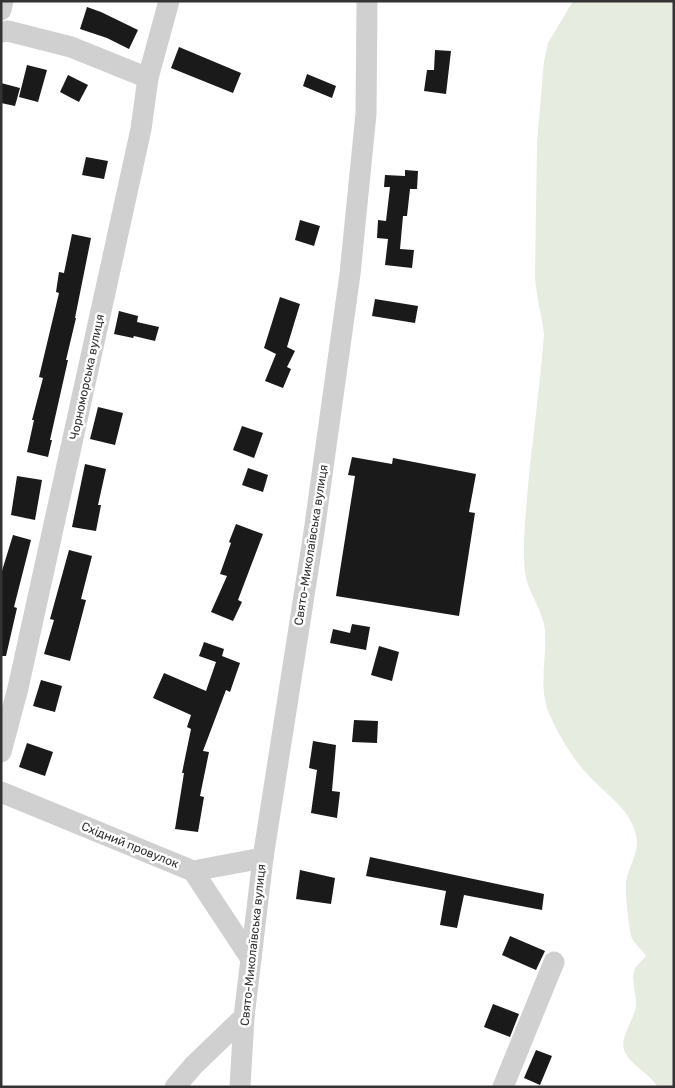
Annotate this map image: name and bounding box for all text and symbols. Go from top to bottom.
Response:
street label: Чорноморська вулиця [67,313,107,441]
street label: Свято-Миколаївська вулиця [291,464,331,626]
street label: Східний провулок [79,819,181,871]
street label: Свято-Миколаївська вулиця [238,863,268,1027]

